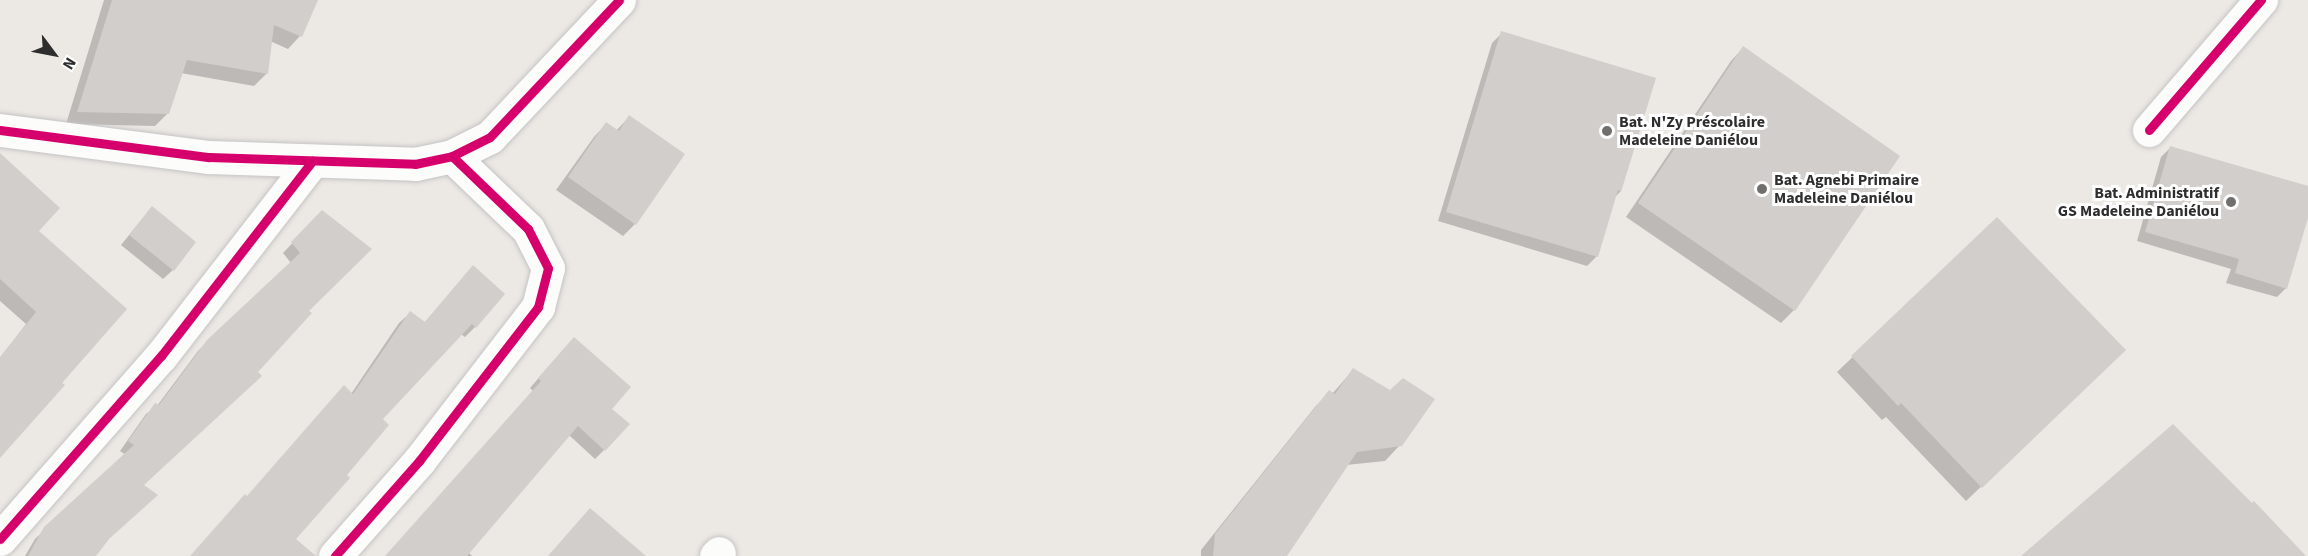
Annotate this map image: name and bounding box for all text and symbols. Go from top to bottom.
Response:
north arrow [24,24,84,84]
text: N [57,53,81,74]
place label: Bat. N'Zy Préscolaire Madeleine Daniélou [1619,112,1765,150]
marker: Bat. N'Zy Préscolaire Madeleine Daniélou [1600,124,1614,138]
place label: Bat. Agnebi Primaire Madeleine Daniélou [1774,170,1919,208]
marker: Bat. Agnebi Primaire Madeleine Daniélou [1755,182,1769,196]
place label: Bat. Administratif GS Madeleine Daniélou [2058,183,2219,221]
marker: Bat. Administratif GS Madeleine Daniélou [2224,195,2238,209]

